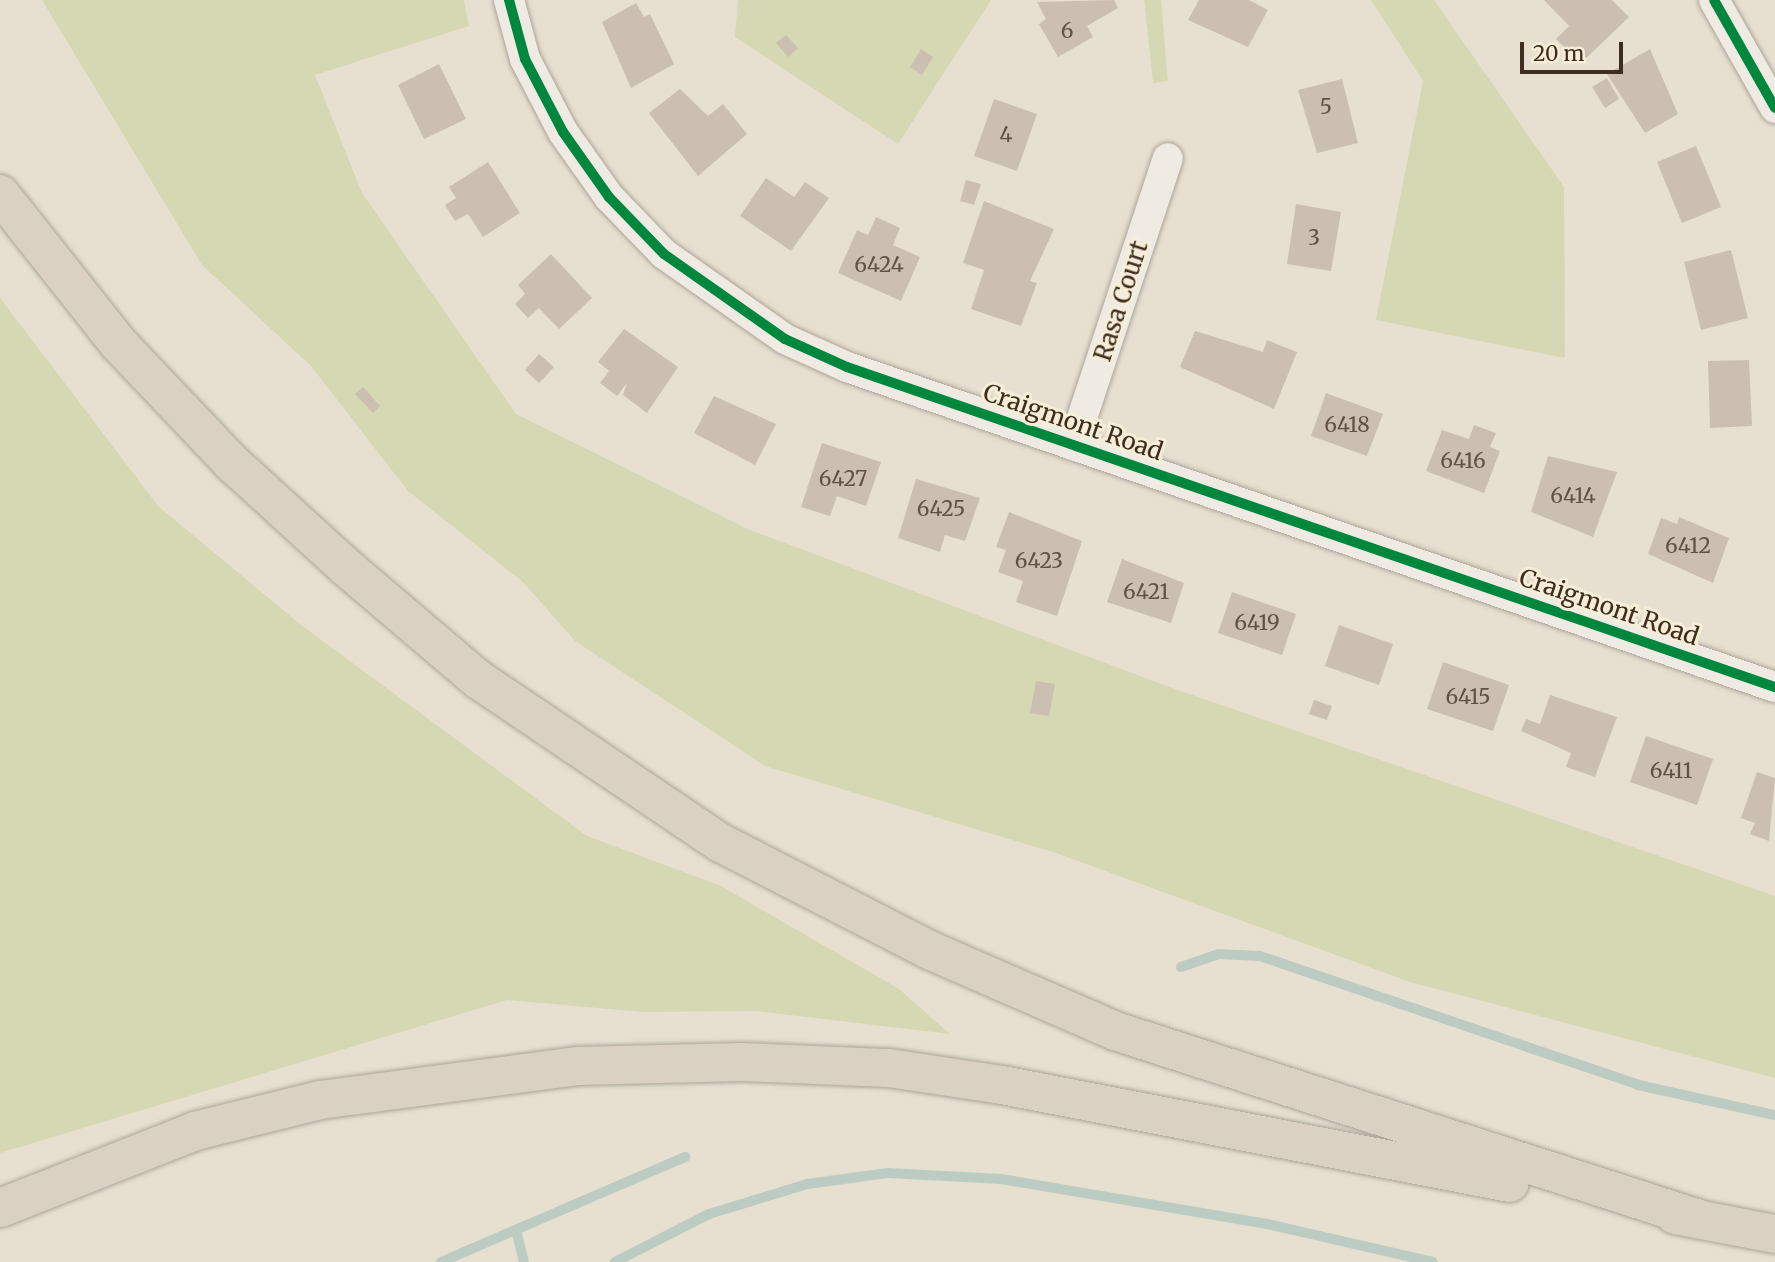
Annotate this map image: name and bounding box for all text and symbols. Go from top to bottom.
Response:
house number: 6 [1061,18,1073,44]
scale bar [1523,28,1626,72]
text: 20 m [1533,40,1584,67]
house number: 5 [1320,94,1332,120]
house number: 4 [1000,122,1012,148]
house number: 3 [1308,225,1320,251]
street label: Rasa Court [1088,237,1154,365]
house number: 6424 [854,252,904,278]
street label: Craigmont Road [979,378,1167,466]
house number: 6418 [1324,412,1370,438]
house number: 6416 [1440,448,1486,474]
house number: 6427 [819,466,867,492]
house number: 6414 [1550,483,1596,509]
house number: 6425 [917,496,965,522]
house number: 6412 [1665,533,1711,559]
house number: 6423 [1015,548,1063,574]
street label: Craigmont Road [1515,563,1703,651]
house number: 6421 [1123,579,1169,605]
house number: 6419 [1234,610,1280,636]
house number: 6415 [1445,684,1491,710]
house number: 6411 [1650,758,1692,784]

